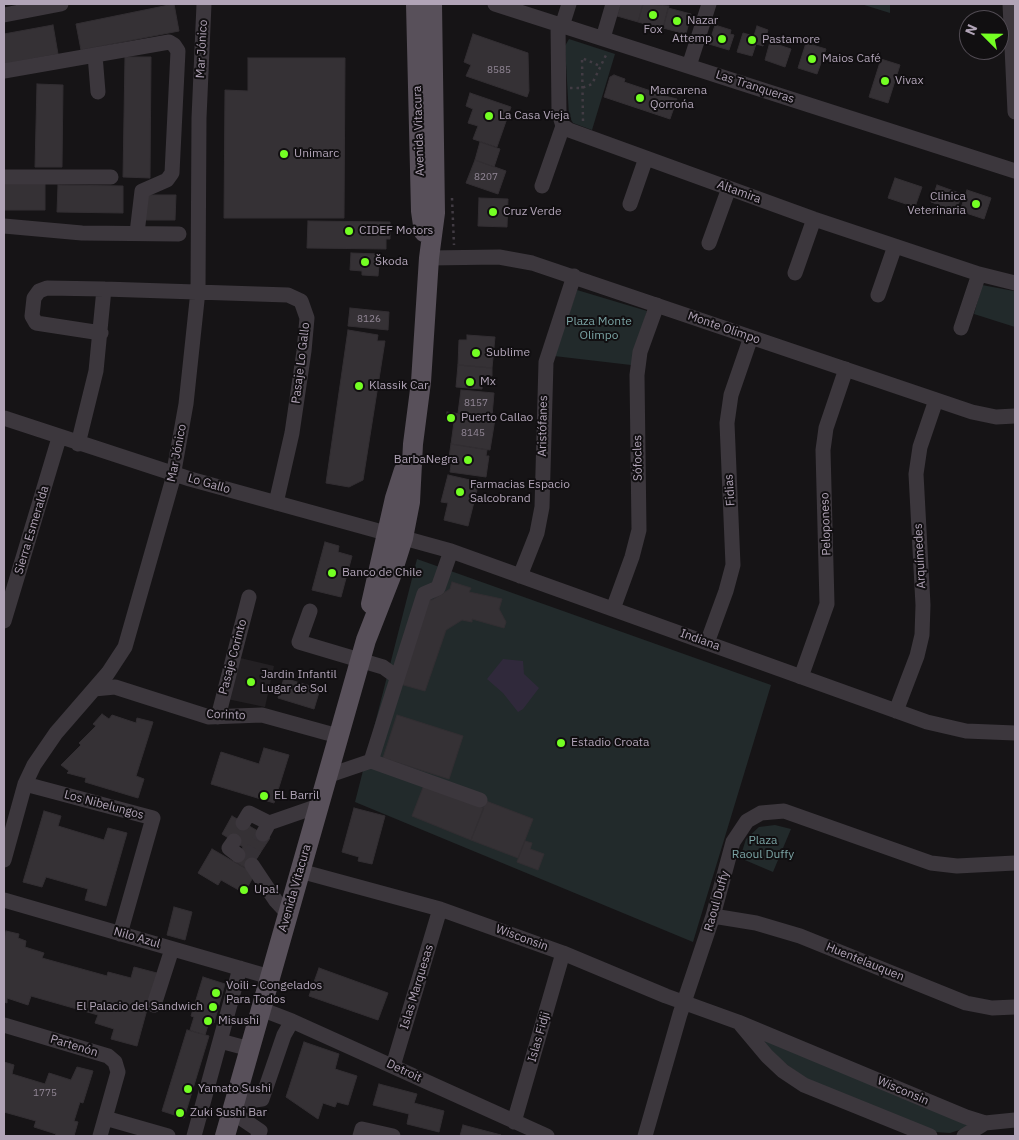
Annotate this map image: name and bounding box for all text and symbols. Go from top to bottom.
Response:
marker: Fox [647,9,659,21]
north arrow [959,10,1009,60]
place label: Nazar [687,14,718,28]
marker: Nazar [671,15,683,27]
street label: Mar Jónico [193,19,211,79]
text: N [961,21,981,38]
place label: Fox [643,23,663,37]
place label: Attemp [672,32,712,46]
marker: Attemp [716,33,728,45]
place label: Pastamore [762,33,820,47]
marker: Pastamore [746,34,758,46]
place label: Maios Café [822,52,881,66]
marker: Maios Café [806,53,818,65]
house number: 8585 [487,64,511,76]
street label: Las Tranqueras [714,67,796,107]
place label: Vivax [895,74,924,88]
marker: Vivax [879,75,891,87]
place label: Marcarena Qorrońa [650,84,707,112]
street label: Avenida Vitacura [410,86,428,176]
marker: Marcarena Qorrońa [634,92,646,104]
place label: La Casa Vieja [499,109,569,123]
marker: La Casa Vieja [483,110,495,122]
place label: Unimarc [294,147,339,161]
marker: Unimarc [278,148,290,160]
house number: 8207 [474,171,498,183]
street label: Altamira [715,177,763,207]
place label: Clinica Veterinaria [907,190,966,218]
marker: Clinica Veterinaria [970,198,982,210]
place label: Cruz Verde [503,205,561,219]
marker: Cruz Verde [487,206,499,218]
place label: CIDEF Motors [359,224,433,238]
marker: CIDEF Motors [343,225,355,237]
place label: Škoda [375,255,408,269]
marker: Škoda [359,256,371,268]
street label: Monte Olimpo [686,309,762,347]
house number: 8126 [357,313,381,325]
park label: Plaza Monte Olimpo [566,315,632,343]
street label: Pasaje Lo Gallo [289,322,313,404]
place label: Sublime [486,346,530,360]
marker: Sublime [470,347,482,359]
place label: Mx [480,375,496,389]
marker: Mx [464,376,476,388]
place label: Klassik Car [369,379,428,393]
marker: Klassik Car [353,380,365,392]
street label: Aristófanes [535,395,551,457]
house number: 8157 [464,397,488,409]
place label: Puerto Callao [461,411,533,425]
marker: Puerto Callao [445,412,457,424]
street label: Mar Jónico [164,423,190,483]
house number: 8145 [461,427,485,439]
street label: Sófocles [630,435,646,481]
place label: BarbaNegra [394,453,458,467]
marker: BarbaNegra [462,454,474,466]
street label: Lo Gallo [186,471,232,497]
street label: Fidias [722,474,738,506]
place label: Farmacias Espacio Salcobrand [470,478,570,506]
street label: Sierra Esmeralda [12,484,52,576]
marker: Farmacias Espacio Salcobrand [454,486,466,498]
street label: Peloponeso [818,492,834,556]
street label: Arquímedes [911,523,929,589]
place label: Banco de Chile [342,566,422,580]
marker: Banco de Chile [326,567,338,579]
street label: Pasaje Corinto [216,618,250,696]
street label: Indiana [678,626,722,654]
place label: Jardin Infantil Lugar de Sol [261,668,337,696]
marker: Jardin Infantil Lugar de Sol [245,676,257,688]
street label: Corinto [206,707,246,723]
place label: Estadio Croata [571,736,649,750]
marker: Estadio Croata [555,737,567,749]
street label: Los Nibelungos [63,787,145,823]
place label: EL Barril [274,789,319,803]
marker: EL Barril [258,790,270,802]
park label: Plaza Raoul Duffy [732,834,794,862]
street label: Avenida Vitacura [276,843,314,933]
street label: Raoul Duffy [701,869,733,933]
place label: Upa! [254,883,279,897]
marker: Upa! [238,884,250,896]
street label: Wisconsin [494,922,550,954]
street label: Nilo Azul [112,924,162,952]
street label: Huentelauquen [824,940,906,984]
street label: Islas Marquesas [397,943,437,1031]
place label: Voili - Congelados Para Todos [226,979,322,1007]
marker: Voili - Congelados Para Todos [210,987,222,999]
place label: El Palacio del Sandwich [76,1000,203,1014]
marker: El Palacio del Sandwich [207,1001,219,1013]
street label: Islas Fidji [525,1010,553,1064]
place label: Misushi [218,1014,259,1028]
marker: Misushi [202,1015,214,1027]
street label: Partenón [48,1032,100,1060]
street label: Detroit [384,1057,424,1085]
street label: Wisconsin [875,1074,931,1108]
place label: Yamato Sushi [198,1082,271,1096]
marker: Yamato Sushi [182,1083,194,1095]
house number: 1775 [33,1087,57,1099]
place label: Zuki Sushi Bar [190,1106,267,1120]
marker: Zuki Sushi Bar [174,1107,186,1119]

